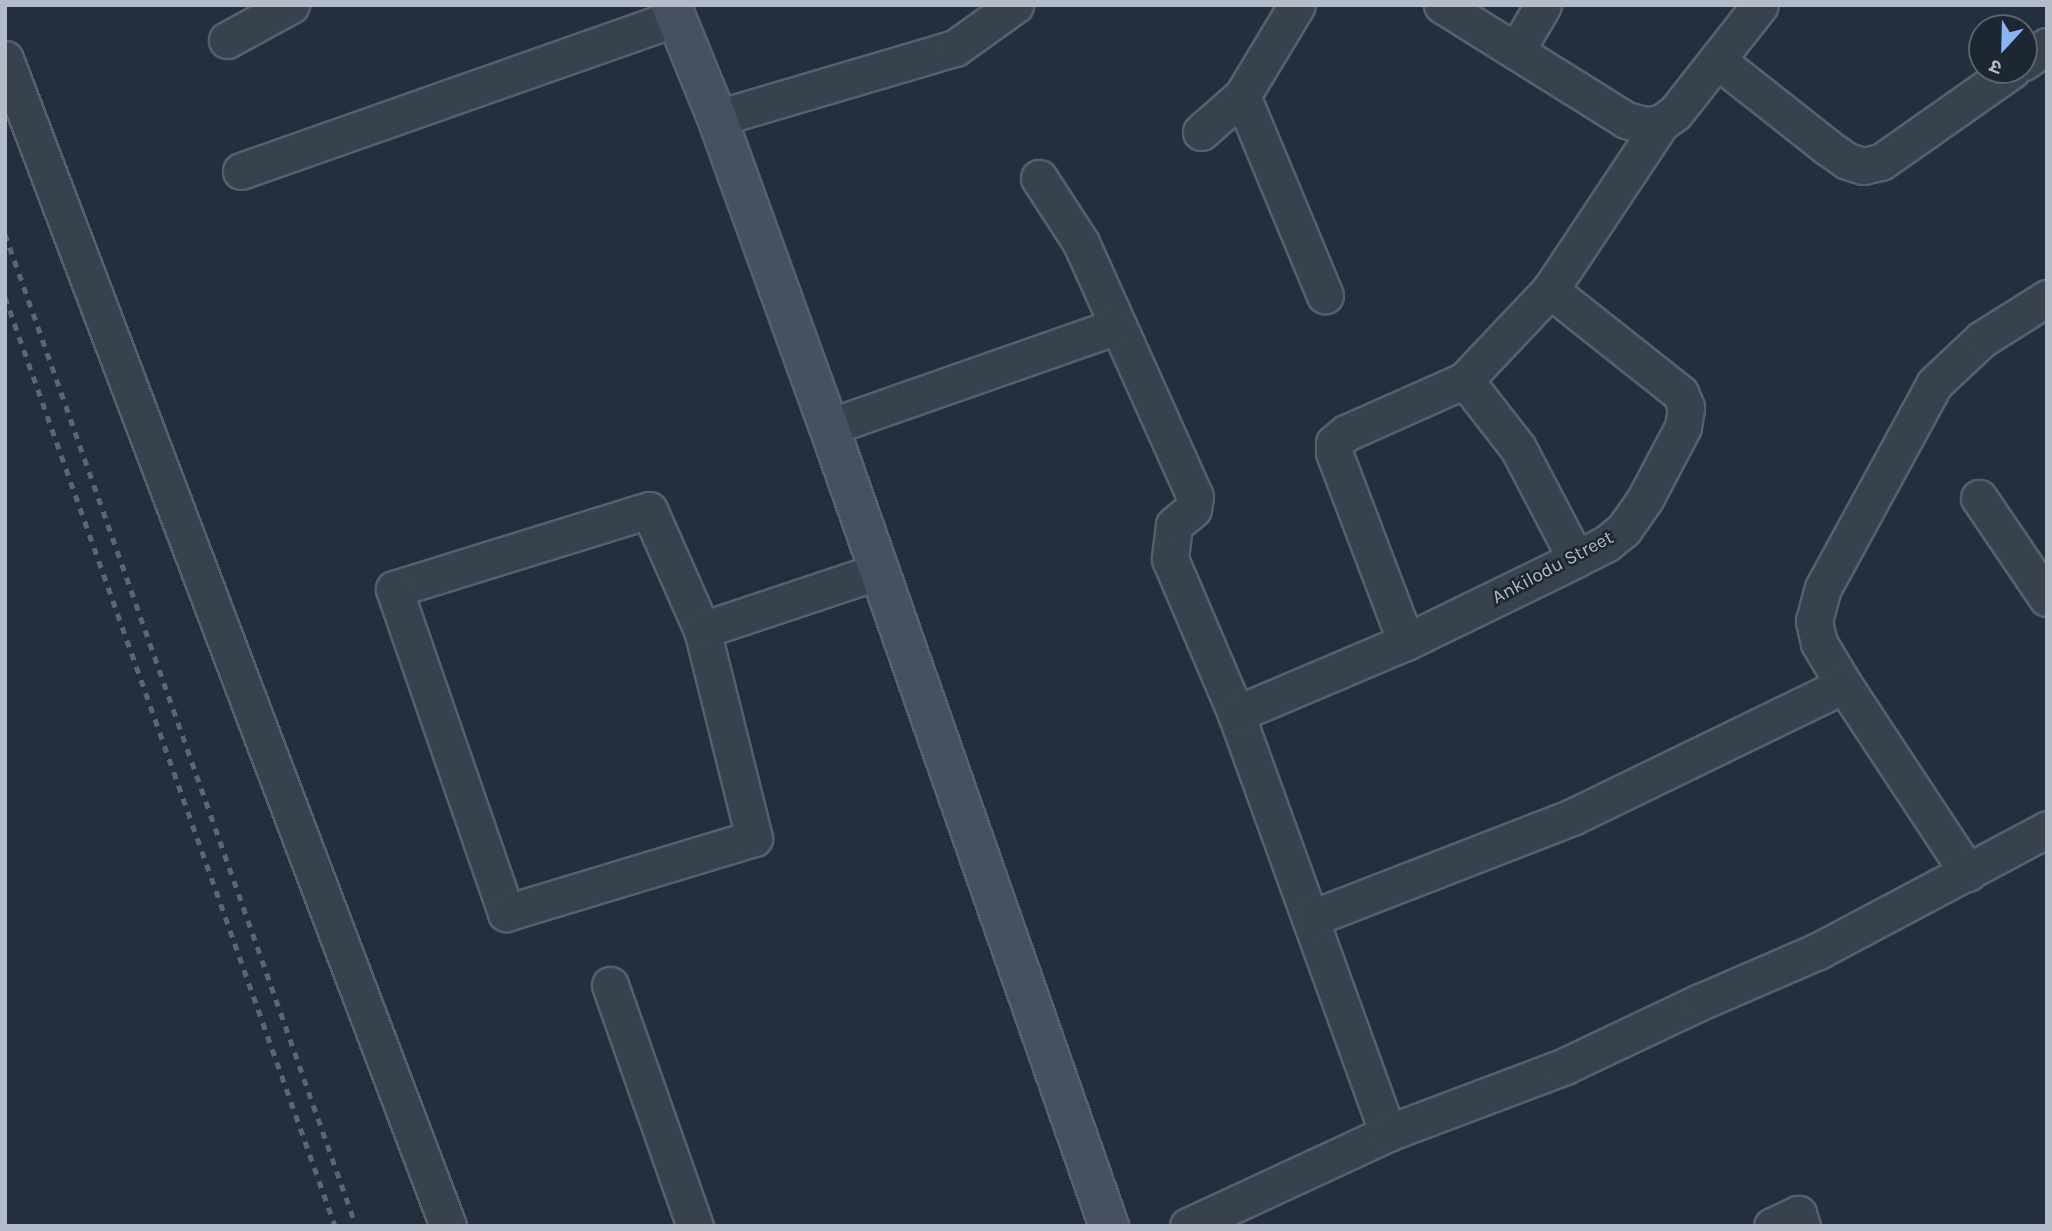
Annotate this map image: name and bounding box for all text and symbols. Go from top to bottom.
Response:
north arrow [1968,14,2038,84]
text: उ [1987,54,2005,79]
street label: Ankilodu Street [1489,527,1617,609]

